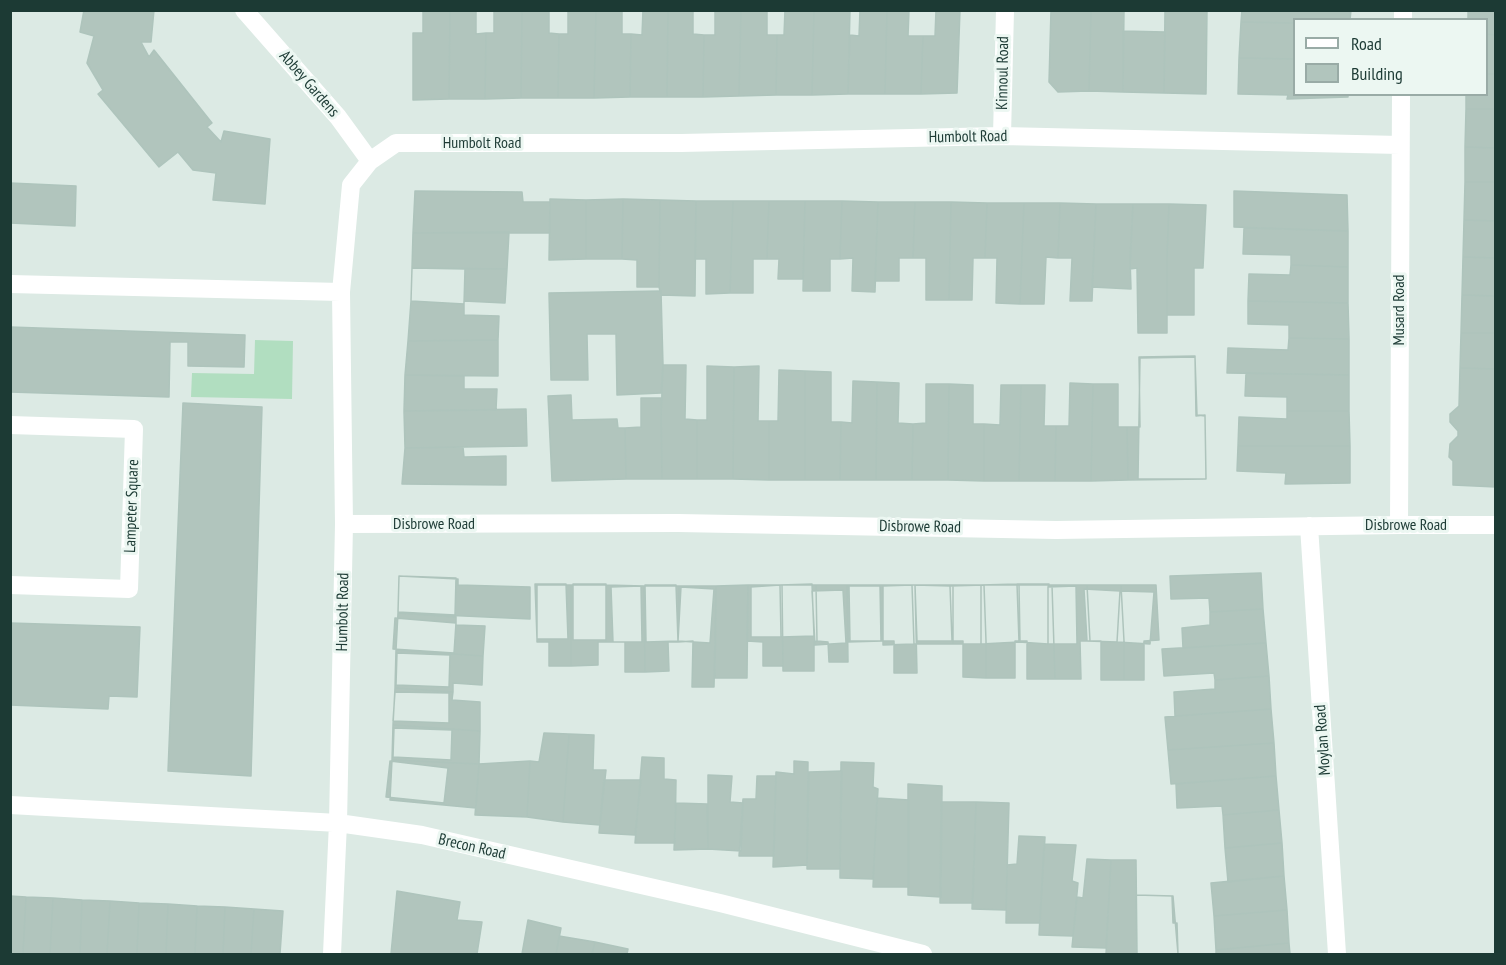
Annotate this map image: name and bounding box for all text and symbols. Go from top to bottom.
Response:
legend [1293,18,1488,96]
text: Road [1351,32,1382,55]
street label: Kinnoul Road [993,36,1013,110]
street label: Abbey Gardens [275,47,343,121]
text: Building [1351,62,1403,85]
street label: Humbolt Road [929,127,1007,147]
street label: Humbolt Road [443,133,521,153]
street label: Musard Road [1389,275,1409,345]
street label: Lampeter Square [121,459,143,553]
street label: Disbrowe Road [393,514,475,534]
street label: Disbrowe Road [1365,515,1447,535]
street label: Disbrowe Road [879,517,961,537]
street label: Humbolt Road [333,573,353,651]
street label: Moylan Road [1311,704,1335,776]
street label: Brecon Road [436,830,508,864]

